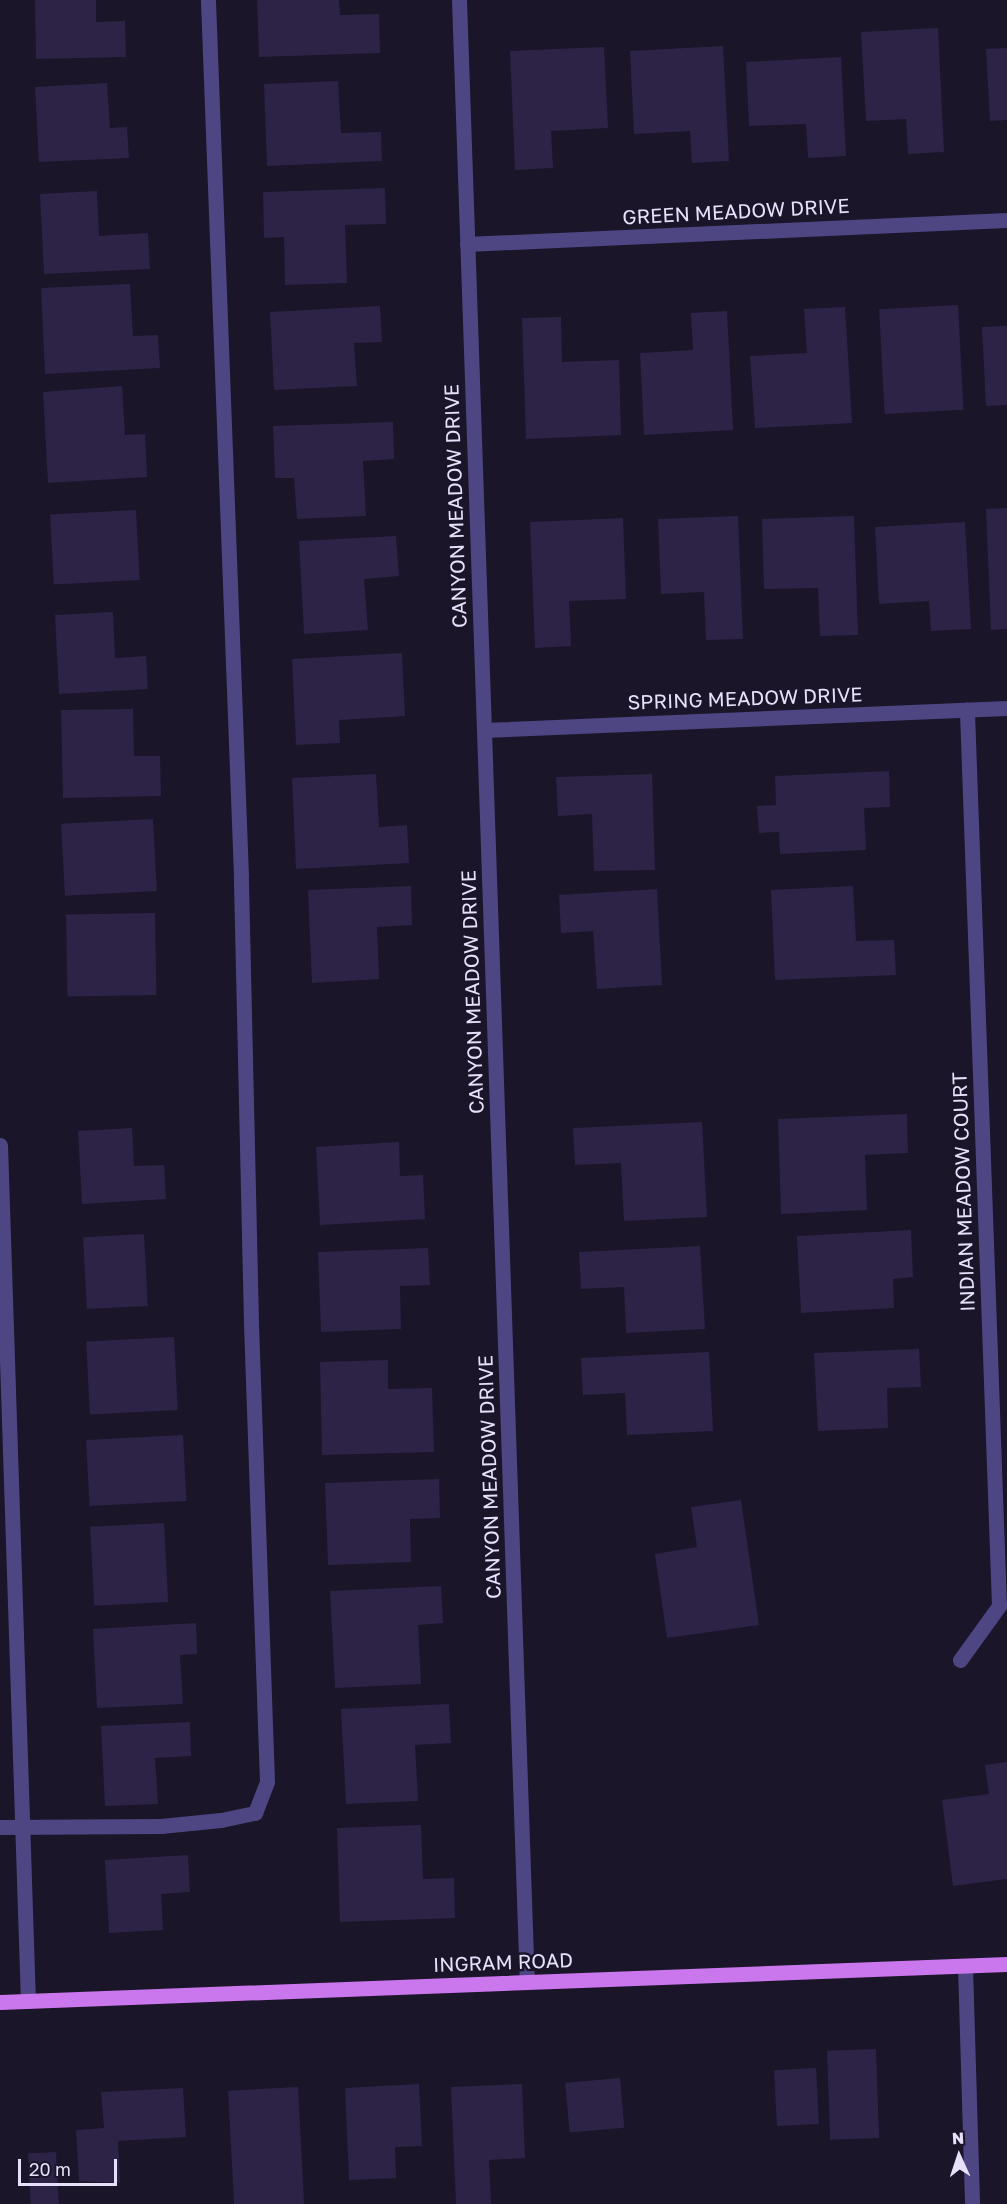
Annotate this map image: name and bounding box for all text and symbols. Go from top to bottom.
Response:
street label: GREEN MEADOW DRIVE [622,193,850,229]
street label: CANYON MEADOW DRIVE [439,384,471,628]
street label: SPRING MEADOW DRIVE [627,682,863,714]
street label: CANYON MEADOW DRIVE [456,870,488,1114]
street label: INDIAN MEADOW COURT [947,1072,979,1312]
street label: CANYON MEADOW DRIVE [473,1355,505,1599]
street label: INGRAM ROAD [433,1948,573,1976]
north arrow [929,2126,989,2186]
text: N [951,2128,965,2148]
scale bar [21,2147,120,2185]
text: 20 m [29,2158,71,2180]

